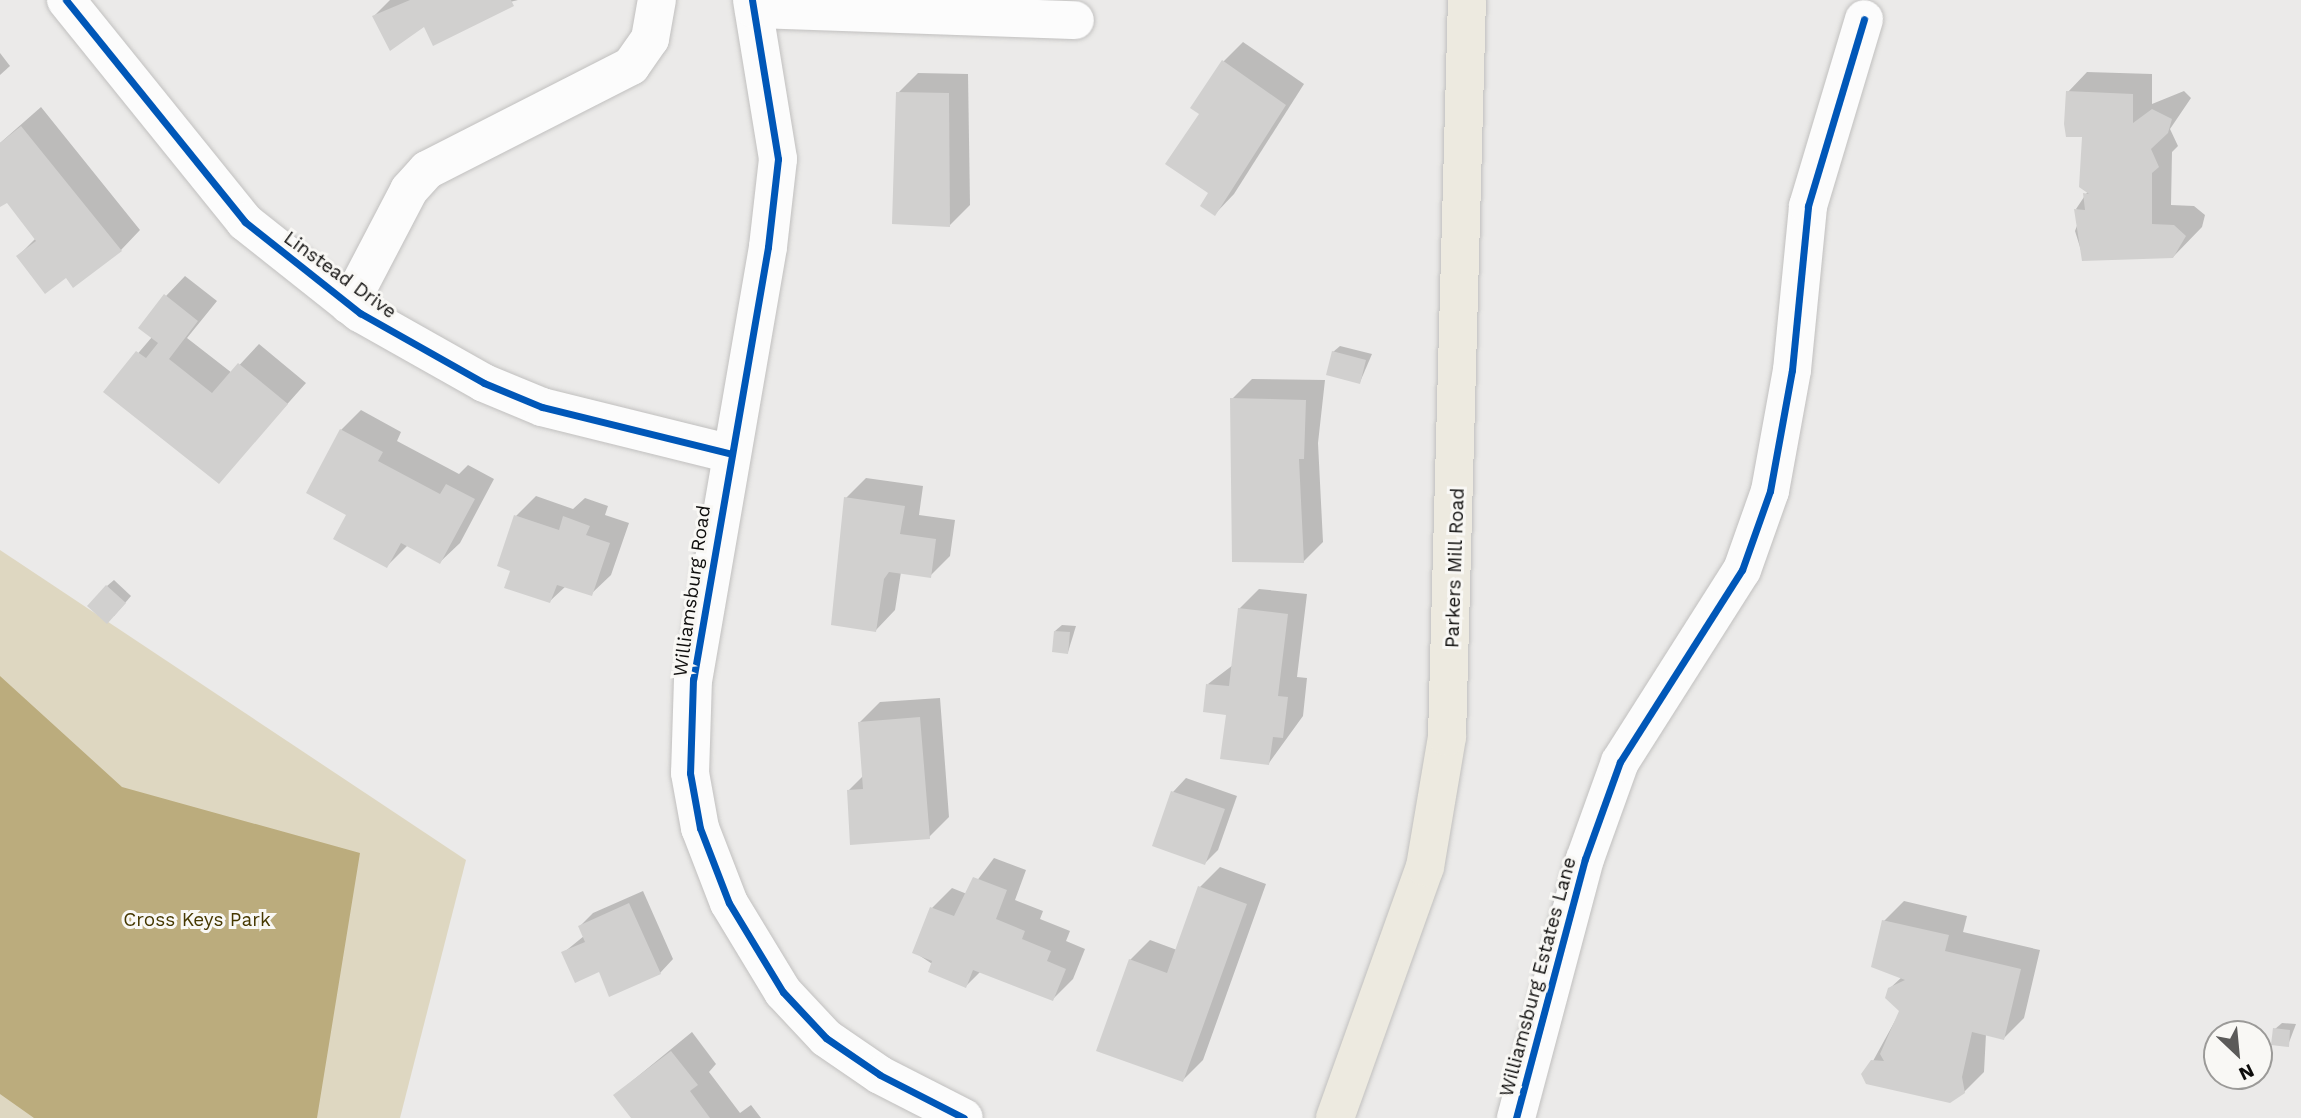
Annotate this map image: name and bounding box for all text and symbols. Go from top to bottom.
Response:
street label: Linstead Drive [279,227,401,323]
street label: Parkers Mill Road [1441,487,1469,649]
street label: Williamsburg Road [669,504,715,678]
street label: Williamsburg Estates Lane [1495,855,1581,1099]
park label: Cross Keys Park [123,909,271,931]
north arrow [2203,1020,2273,1090]
text: N [2235,1059,2258,1086]

